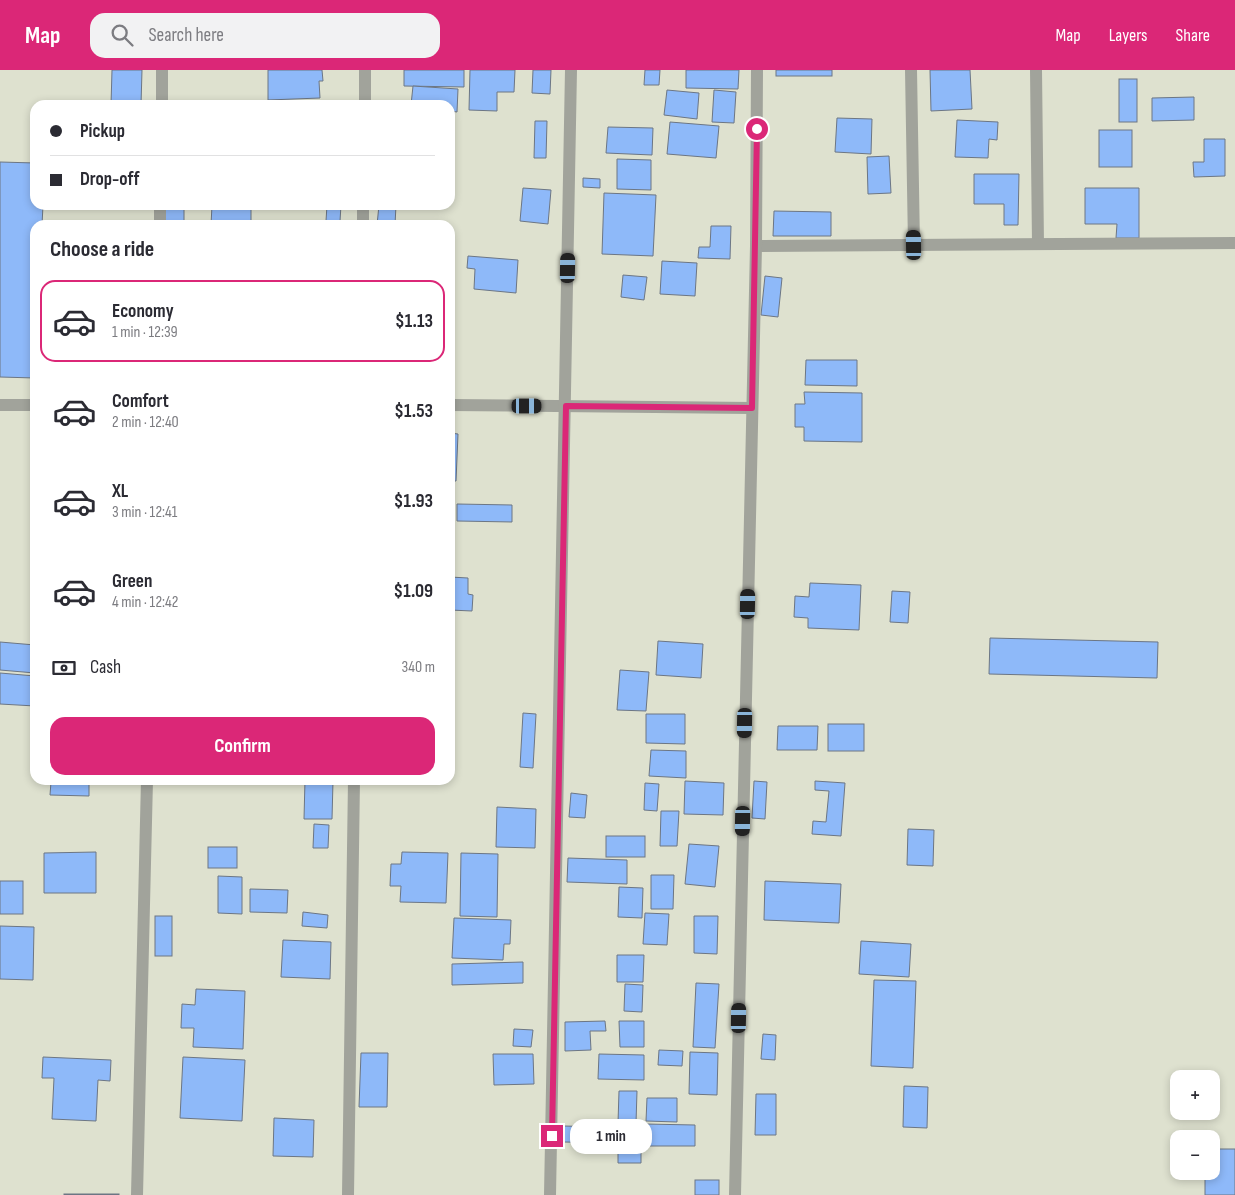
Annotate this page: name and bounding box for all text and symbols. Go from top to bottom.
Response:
search box [90,13,440,58]
text: Map [25,21,60,50]
icon: search [108,21,136,49]
text: Search here [148,24,224,47]
text: Map [1056,25,1081,46]
text: Layers [1109,25,1148,46]
text: Share [1176,25,1210,46]
route start [746,118,768,140]
text: Pickup [80,120,125,143]
text: Drop-off [80,168,140,191]
car [906,230,921,260]
text: Choose a ride [50,236,154,263]
car [560,253,575,283]
icon: car [52,299,97,344]
text: Economy [112,300,174,323]
text: $1.13 [395,310,433,333]
text: 1 min · 12:39 [112,323,178,342]
icon: car [52,389,97,434]
text: Comfort [112,390,169,413]
car [512,399,542,414]
text: $1.53 [394,400,433,423]
text: 2 min · 12:40 [112,413,179,432]
icon: car [52,479,97,524]
text: XL [112,480,128,503]
text: $1.93 [394,490,433,513]
text: 3 min · 12:41 [112,503,177,522]
icon: car [52,569,97,614]
text: Green [112,570,152,593]
text: $1.09 [393,580,433,603]
car [740,589,755,619]
text: 4 min · 12:42 [112,593,178,612]
icon: cash [50,654,78,682]
text: Cash [90,656,121,679]
text: 340 m [402,658,435,677]
car [737,708,752,738]
button: Confirm [50,717,435,775]
car [735,806,750,836]
car [731,1003,746,1033]
map controls [1170,1070,1220,1180]
button: + [1170,1070,1220,1120]
callout: 1 min [570,1118,652,1154]
route end [541,1125,563,1147]
text: 1 min [596,1127,626,1146]
button: − [1170,1130,1220,1180]

